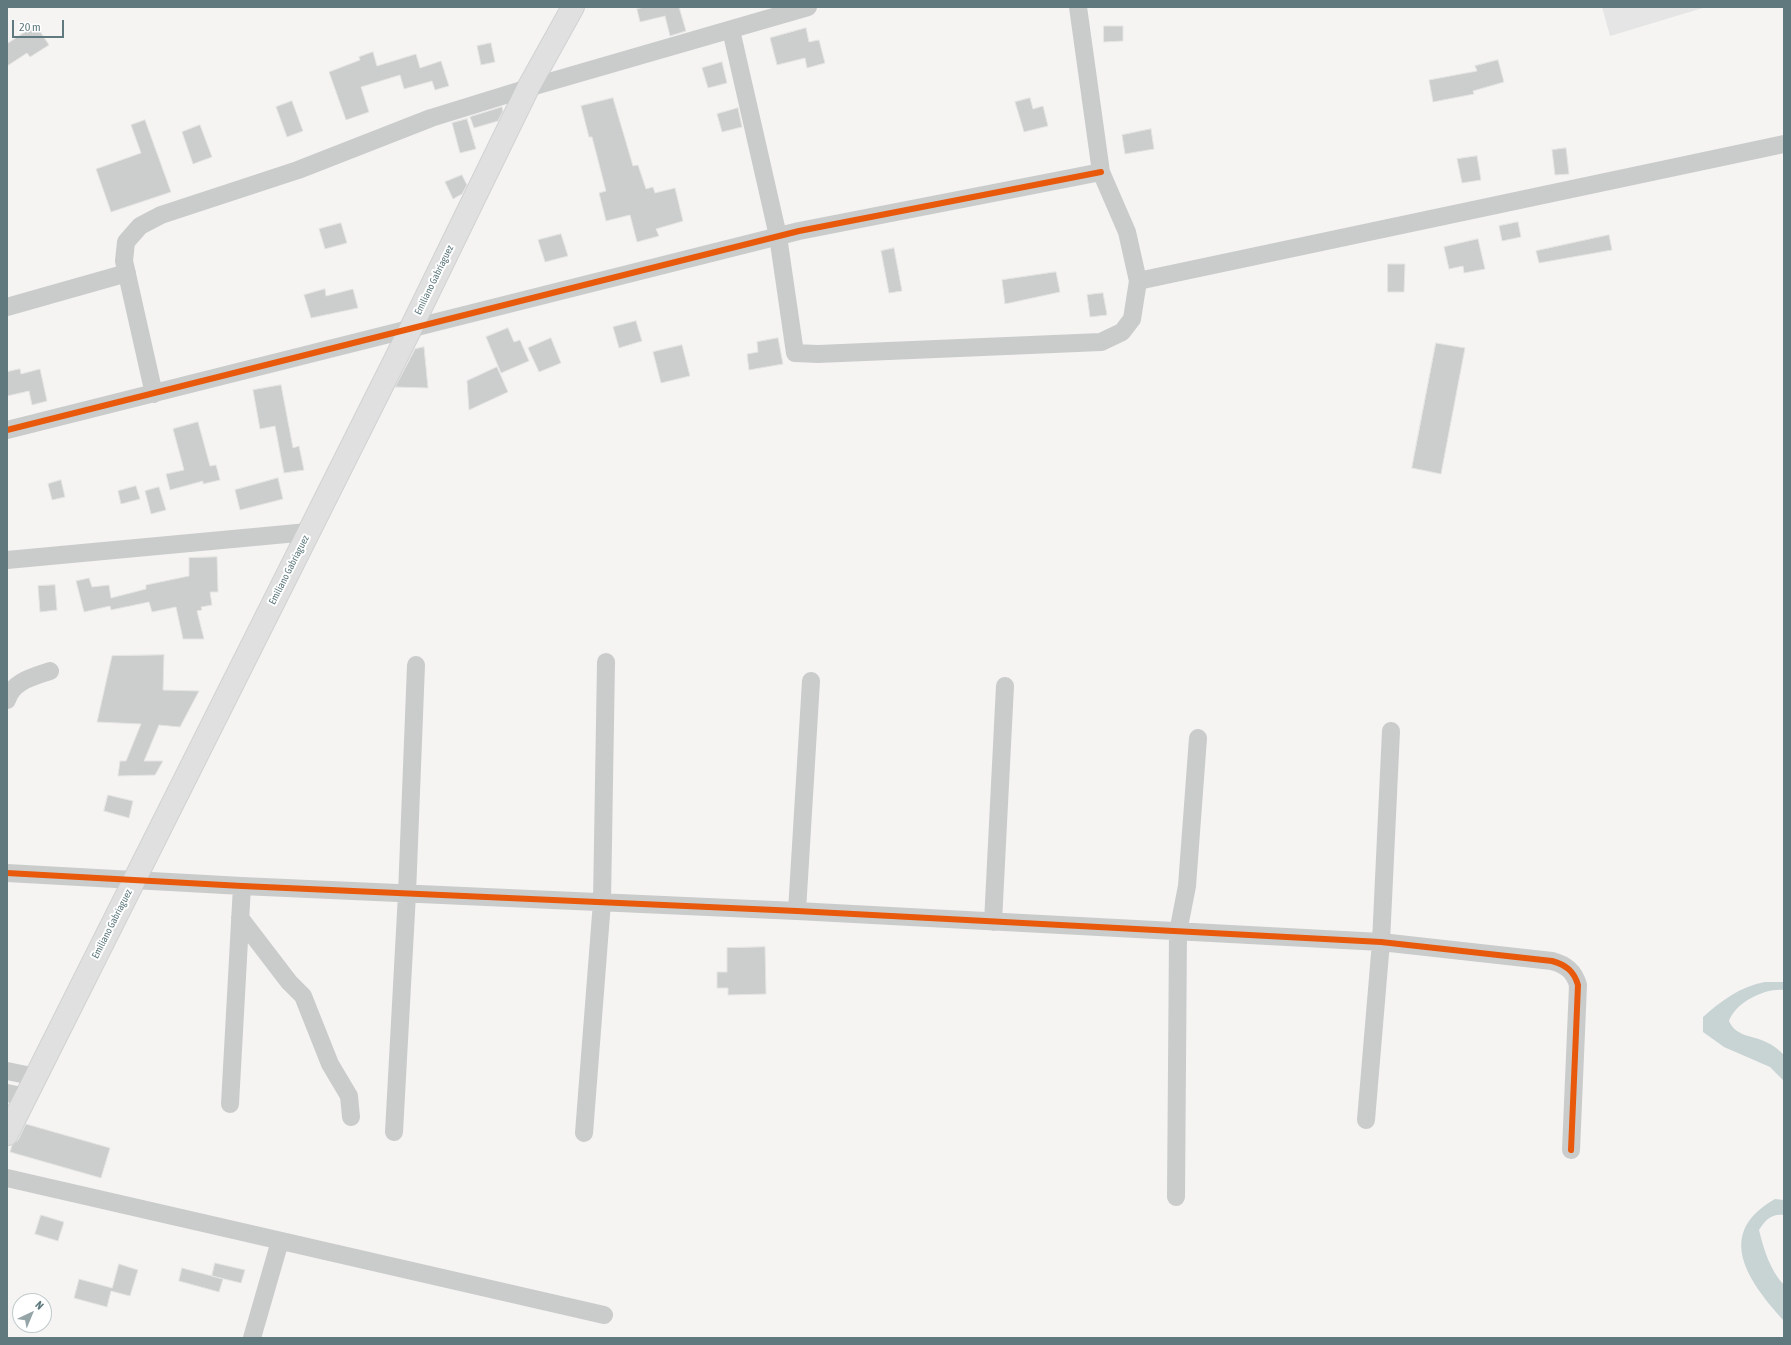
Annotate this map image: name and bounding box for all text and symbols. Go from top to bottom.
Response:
scale bar [14,12,66,38]
text: 20 m [19,20,41,34]
street label: Emiliano Gabriaguez [412,243,456,317]
street label: Emiliano Gabriaguez [266,533,312,607]
street label: Emiliano Gabriaguez [89,887,135,961]
north arrow [12,1293,52,1333]
text: N [33,1299,46,1312]

